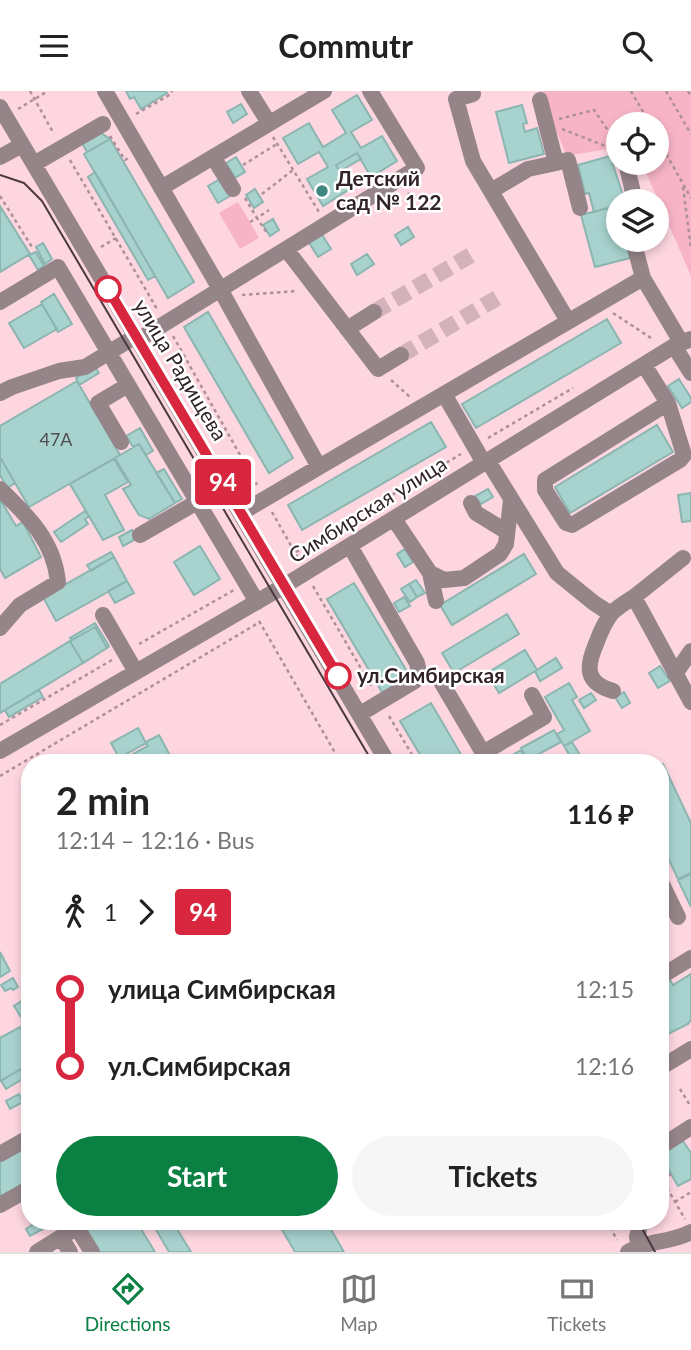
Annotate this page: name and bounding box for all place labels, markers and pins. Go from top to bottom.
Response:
place label: Детский сад № 122 [336,165,442,214]
marker: Детский сад № 122 [314,183,330,199]
unlabelled marker [95,276,121,302]
place label: ул.Симбирская [357,662,505,687]
marker: ул.Симбирская [325,663,351,689]

